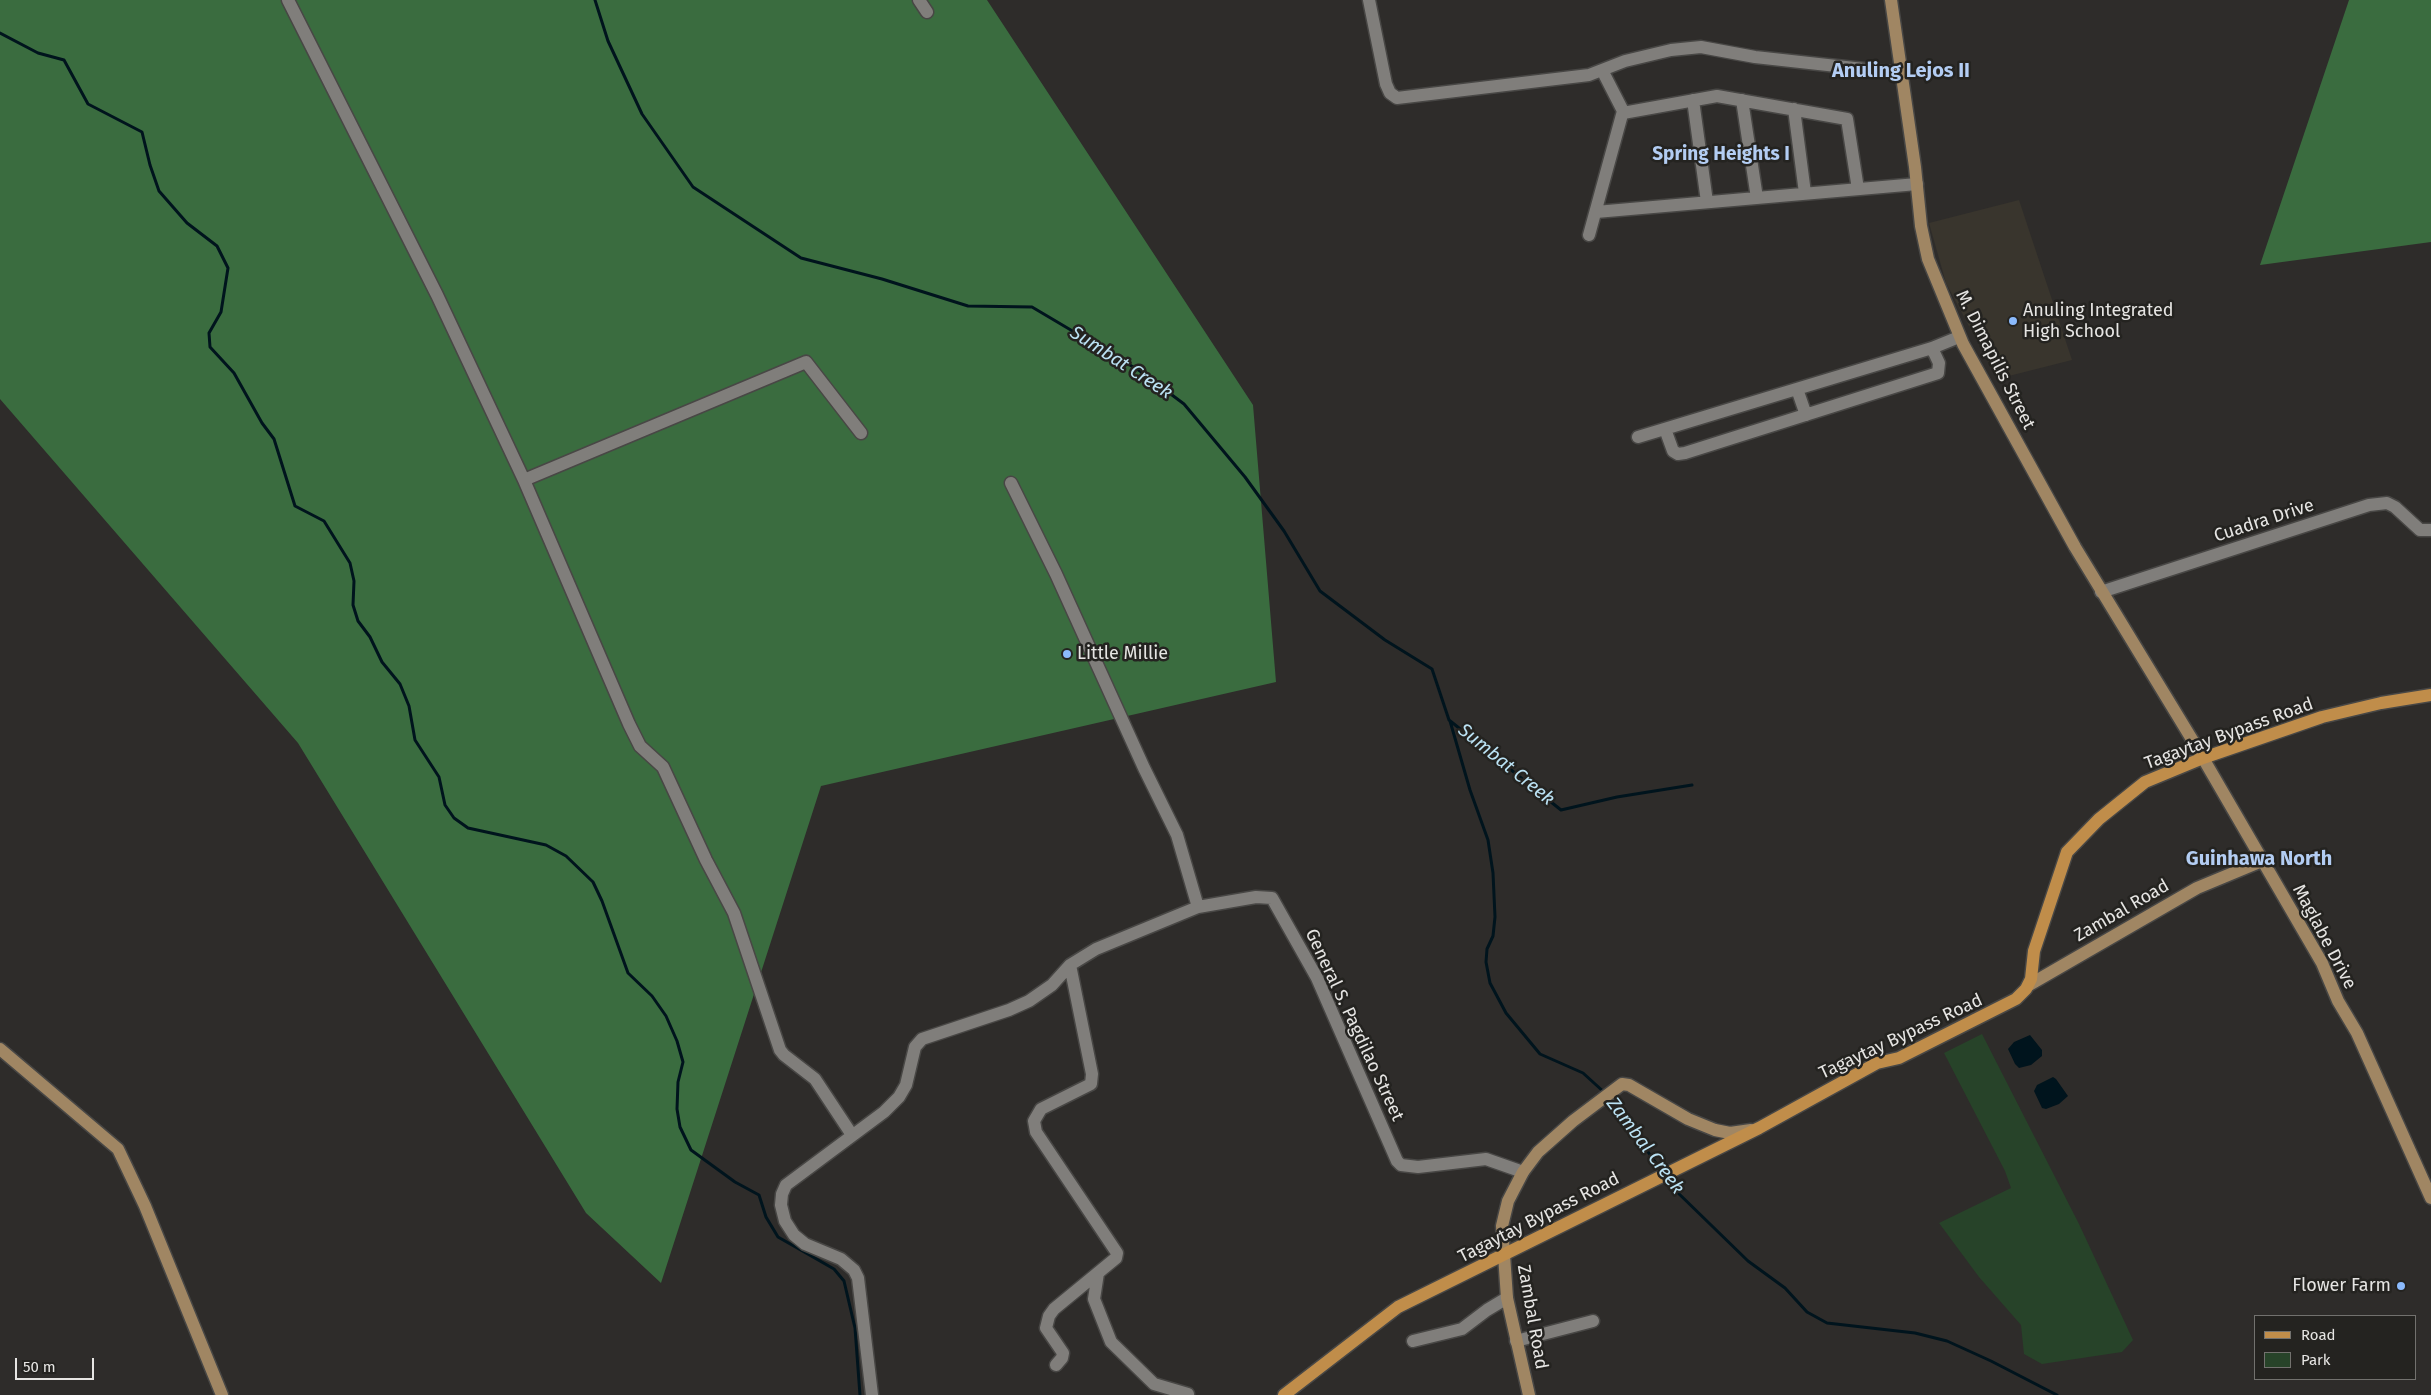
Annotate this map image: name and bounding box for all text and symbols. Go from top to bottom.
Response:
district label: Anuling Lejos II [1832,59,1970,83]
district label: Spring Heights I [1652,144,1790,166]
street label: M. Dimapilis Street [1951,287,2039,433]
place label: Anuling Integrated High School [2023,300,2174,342]
marker: Anuling Integrated High School [2007,315,2019,327]
water label: Sumbat Creek [1065,321,1177,405]
street label: Cuadra Drive [2211,495,2317,547]
place label: Little Millie [1077,643,1168,665]
marker: Little Millie [1061,648,1073,660]
street label: Tagaytay Bypass Road [2142,693,2316,775]
water label: Sumbat Creek [1453,719,1559,811]
district label: Guinhawa North [2186,847,2332,871]
street label: Zambal Road [2071,875,2173,947]
street label: Maglabe Drive [2287,881,2361,993]
street label: General S. Pagdilao Street [1300,926,1408,1124]
street label: Tagaytay Bypass Road [1816,990,1986,1084]
water label: Zambal Creek [1601,1093,1689,1199]
street label: Tagaytay Bypass Road [1455,1168,1623,1268]
street label: Zambal Road [1512,1263,1552,1371]
place label: Flower Farm [2292,1275,2391,1297]
marker: Flower Farm [2395,1280,2407,1292]
legend [2254,1315,2416,1380]
text: Road [2301,1326,2336,1344]
scale bar [18,1348,96,1380]
text: Park [2301,1351,2331,1369]
text: 50 m [23,1358,56,1376]

